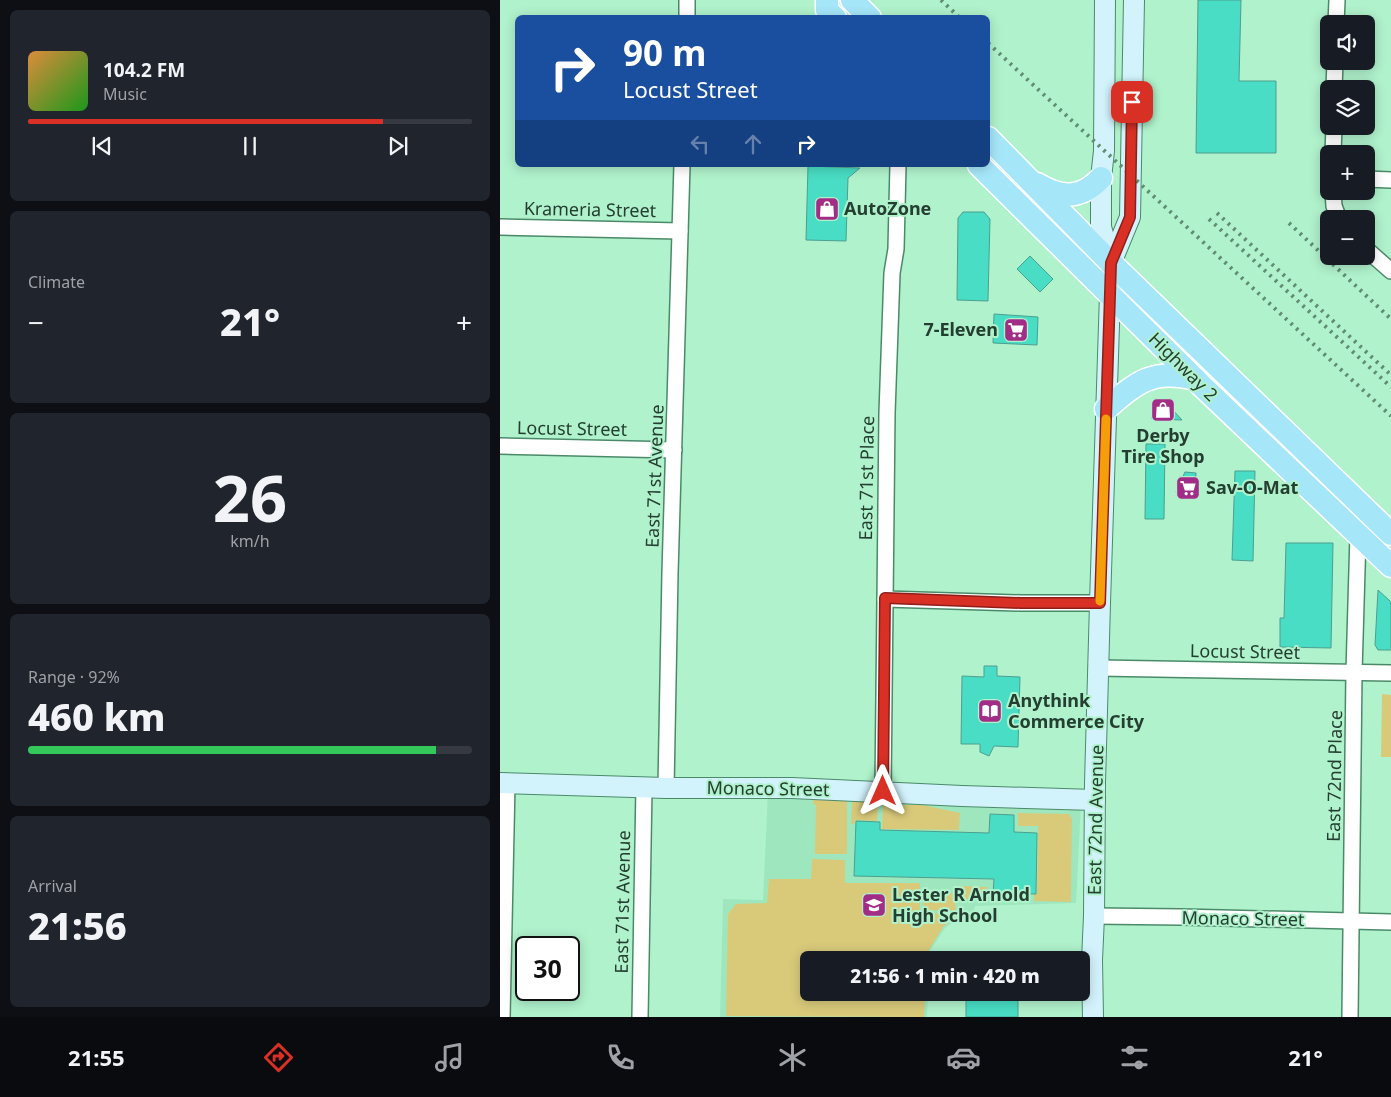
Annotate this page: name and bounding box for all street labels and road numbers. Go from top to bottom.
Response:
street label: Krameria Street [524,196,657,222]
street label: Highway 2 [1144,326,1224,406]
street label: East 71st Avenue [640,404,668,548]
street label: Locust Street [517,415,628,441]
street label: East 71st Place [853,415,879,541]
street label: Locust Street [1190,638,1301,664]
street label: East 72nd Place [1321,710,1347,842]
street label: East 72nd Avenue [1082,744,1108,895]
street label: Monaco Street [706,775,830,801]
street label: East 71st Avenue [609,830,635,974]
street label: Monaco Street [1181,905,1305,931]

